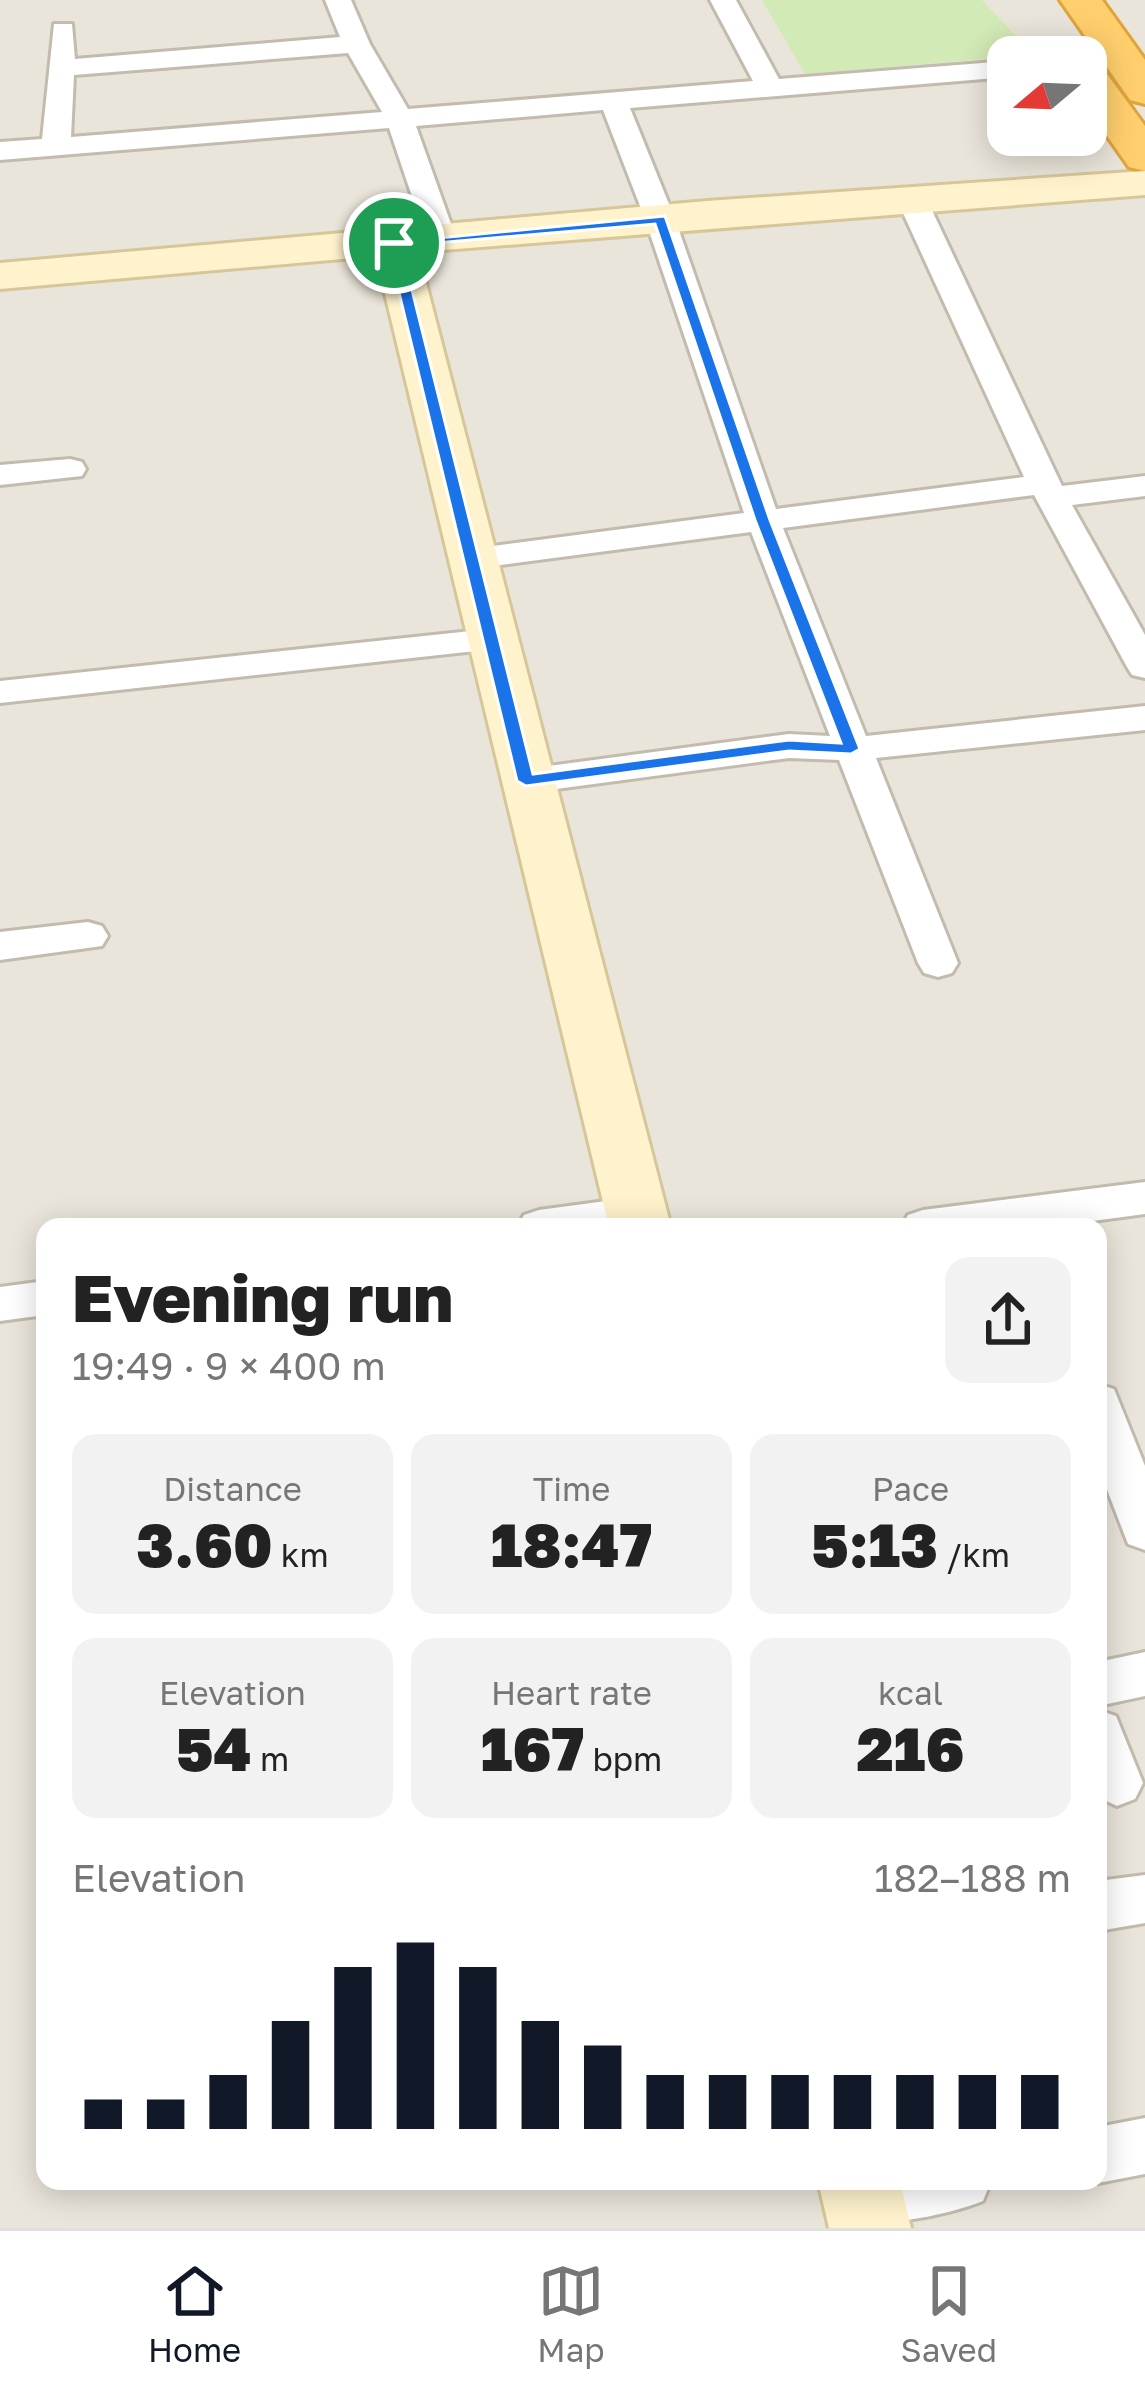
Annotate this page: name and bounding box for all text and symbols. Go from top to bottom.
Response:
north arrow [987,36,1107,156]
map controls [987,36,1107,156]
pin [343,192,445,294]
icon: arrive [361,210,427,276]
text: Evening run [72,1257,453,1337]
button: share [945,1257,1071,1383]
text: 19:49 · 9 × 400 m [72,1342,386,1389]
text: Distance [163,1469,302,1508]
text: Time [533,1469,610,1508]
text: Pace [872,1469,949,1508]
text: 3.60 [136,1508,273,1580]
text: 18:47 [491,1508,652,1580]
text: 5:13 [811,1508,938,1580]
text: km [273,1535,329,1574]
text: /km [938,1535,1010,1574]
text: Elevation [159,1673,306,1712]
text: Heart rate [491,1673,652,1712]
text: kcal [878,1673,943,1712]
text: 54 [176,1712,252,1784]
text: 167 [481,1712,584,1784]
text: 216 [857,1712,964,1784]
text: m [252,1739,289,1778]
text: bpm [584,1739,662,1778]
text: Elevation [72,1854,245,1901]
text: 182–188 m [874,1854,1071,1901]
tab: Home [148,2258,241,2369]
tab: Map [537,2258,605,2369]
tab: Saved [901,2258,997,2369]

